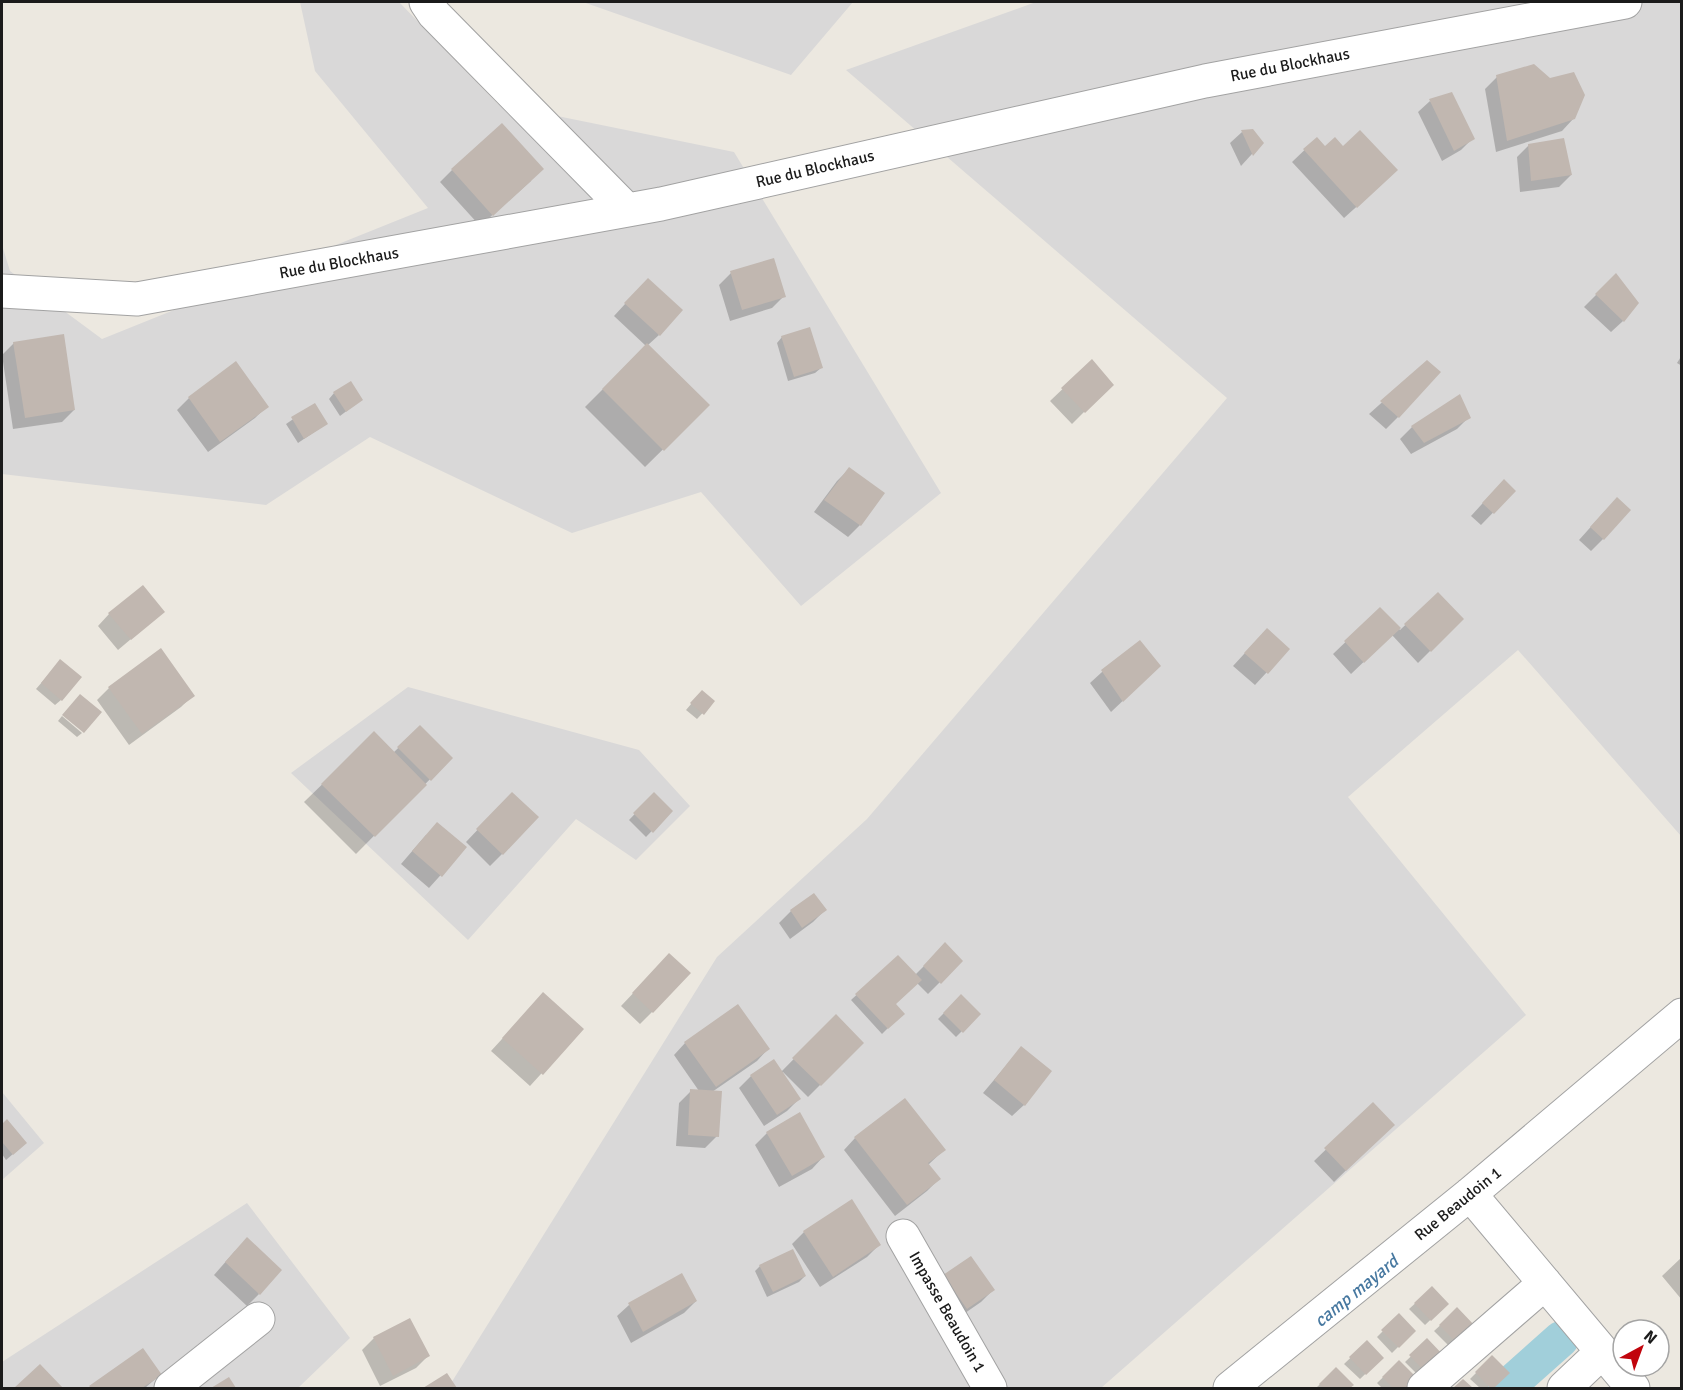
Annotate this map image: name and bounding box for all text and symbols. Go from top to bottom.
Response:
street label: Rue du Blockhaus [1229,44,1351,86]
street label: Rue du Blockhaus [754,146,876,192]
street label: Rue du Blockhaus [278,243,400,283]
street label: Rue Beaudoin 1 [1410,1163,1506,1245]
street label: Impasse Beaudoin 1 [904,1248,990,1376]
water label: camp mayard [1309,1249,1404,1332]
north arrow [1611,1318,1671,1378]
text: N [1639,1326,1661,1349]

